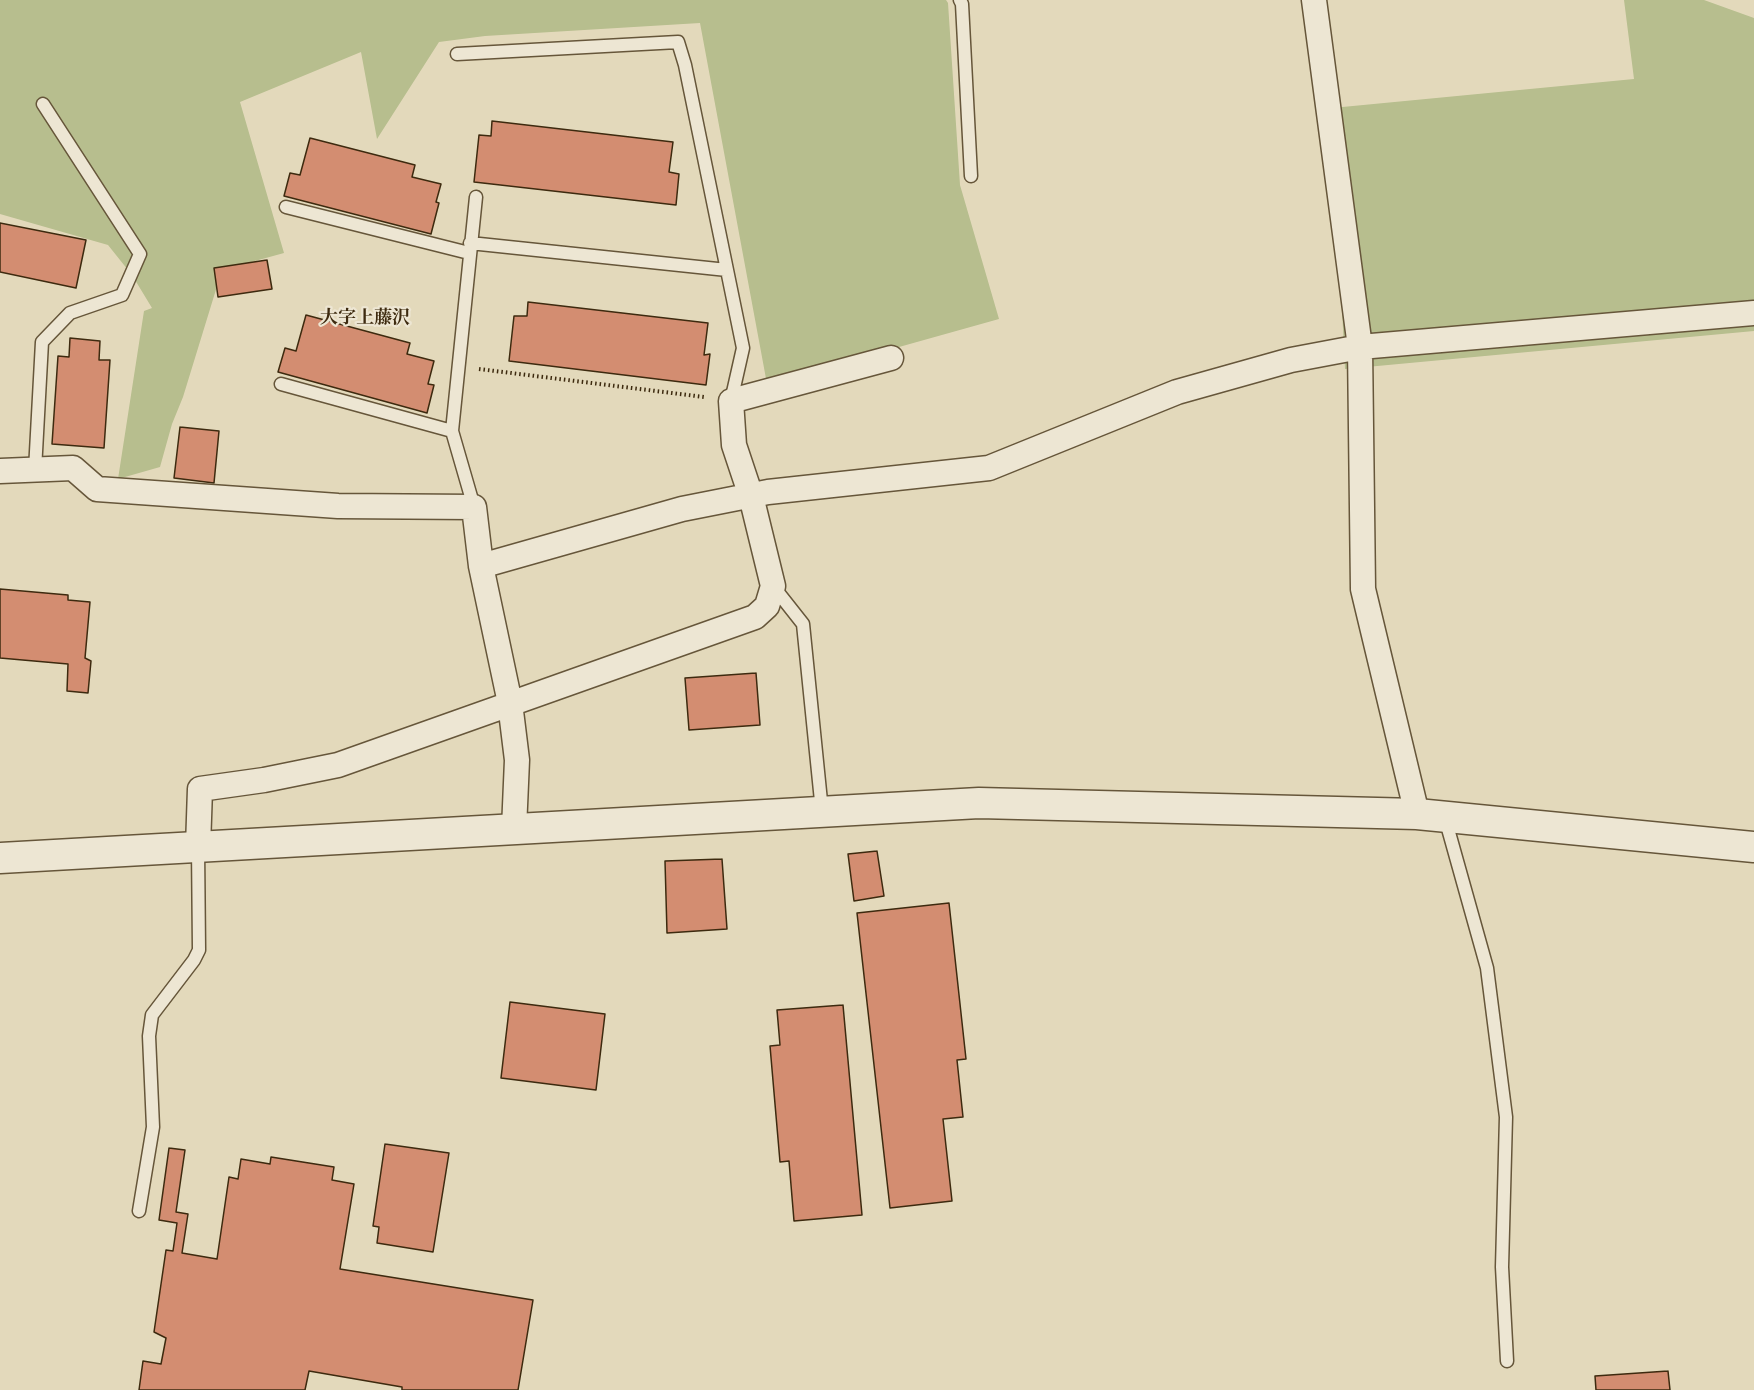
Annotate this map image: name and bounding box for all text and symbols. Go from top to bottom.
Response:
district label: 大字上藤沢 [320,307,410,329]

